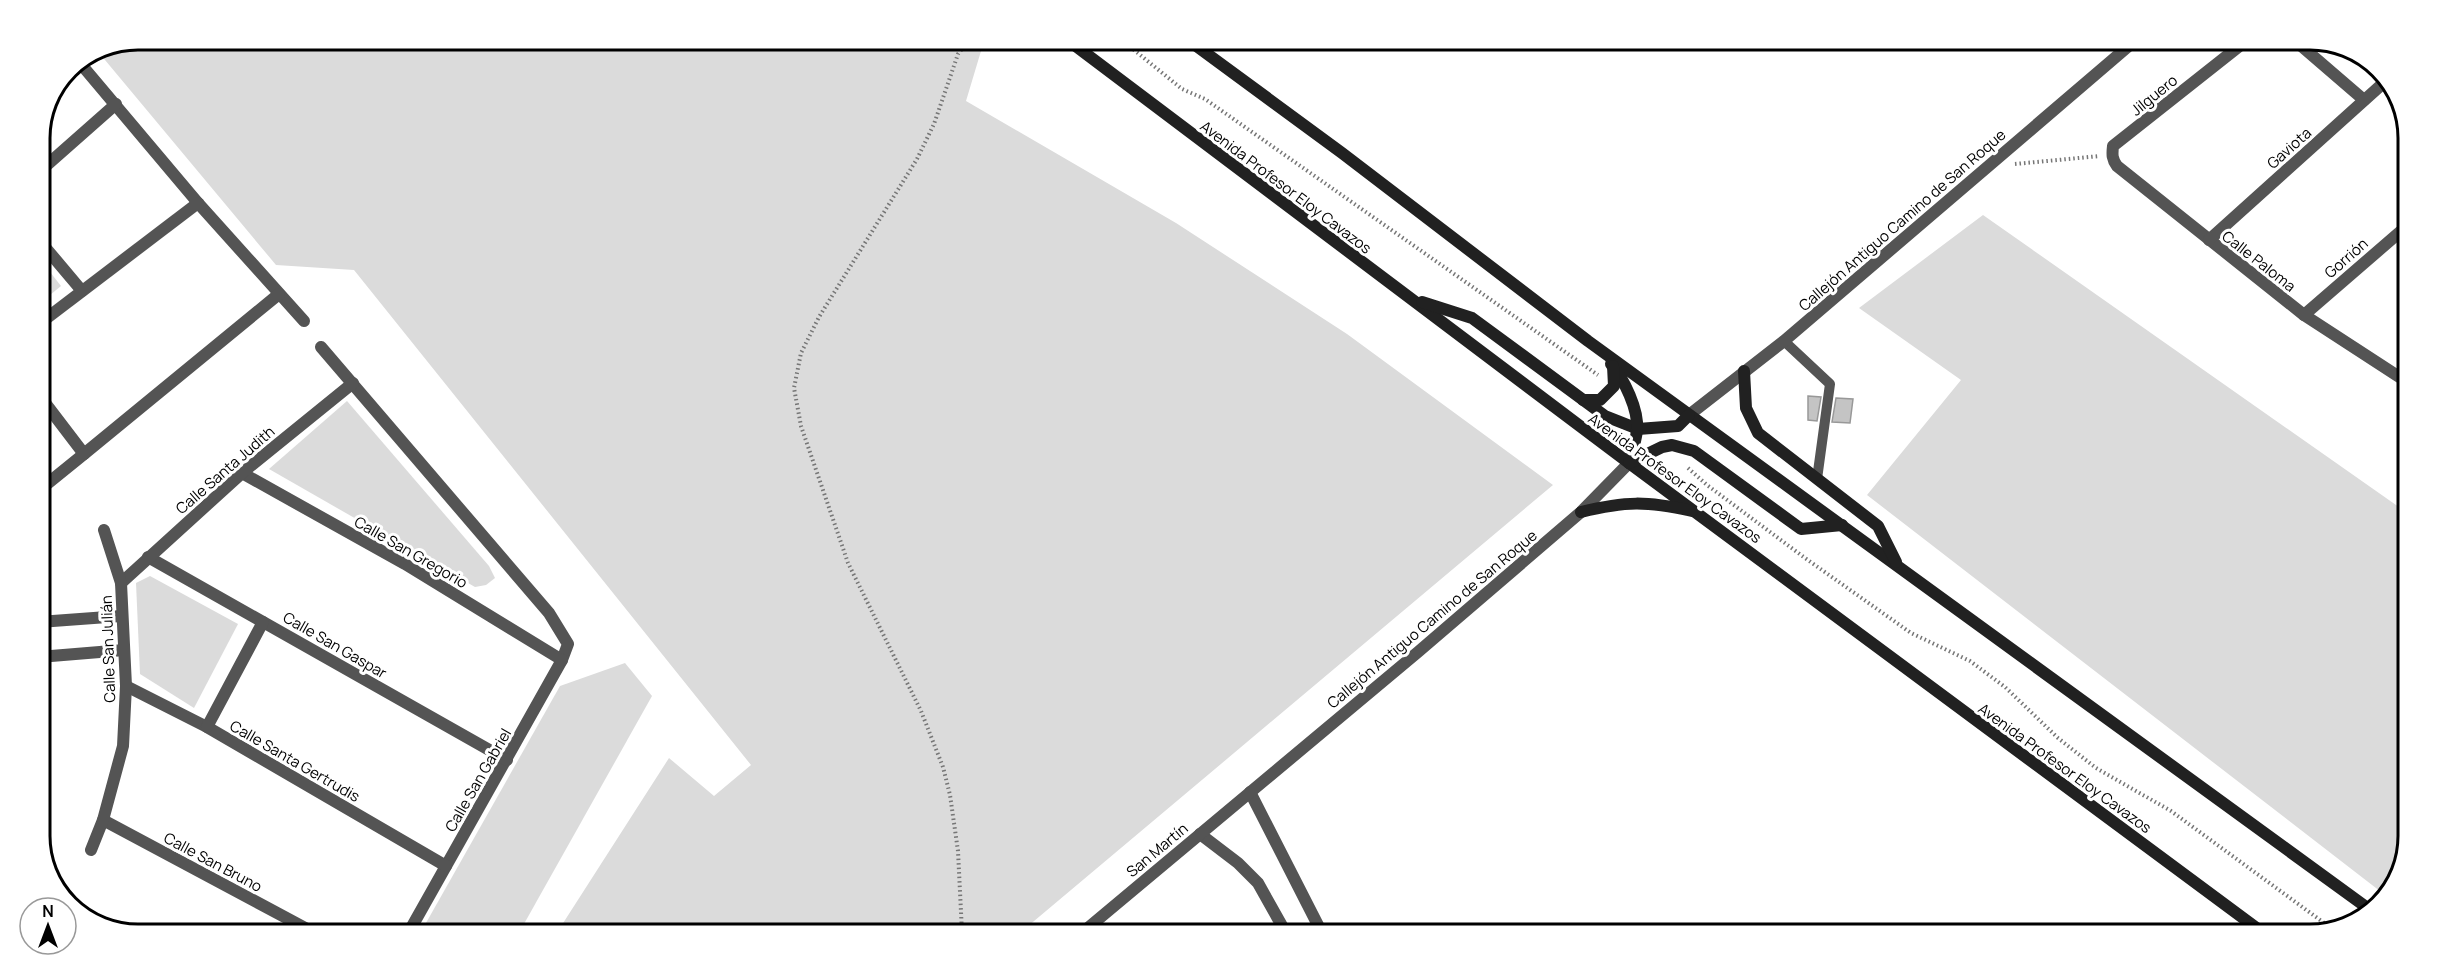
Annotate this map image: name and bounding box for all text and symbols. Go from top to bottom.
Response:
street label: Jilguero [2126,70,2182,120]
street label: Avenida Profesor Eloy Cavazos [1196,116,1376,258]
street label: Gaviota [2262,122,2316,174]
street label: Callejón Antiguo Camino de San Roque [1794,124,2010,316]
street label: Calle Paloma [2218,226,2300,296]
street label: Gorrión [2320,233,2372,283]
street label: Avenida Profesor Eloy Cavazos [1584,408,1766,548]
street label: Calle Santa Judith [171,421,279,519]
street label: Calle San Gregorio [351,511,472,593]
street label: Callejón Antiguo Camino de San Roque [1323,525,1542,713]
street label: Calle San Julián [96,595,120,703]
street label: Calle San Gaspar [279,607,391,684]
street label: Avenida Profesor Eloy Cavazos [1974,698,2156,838]
street label: Calle Santa Gertrudis [226,715,364,807]
street label: Calle San Gabriel [440,724,516,836]
street label: San Martín [1122,818,1192,882]
street label: Calle San Bruno [160,827,266,897]
north arrow [18,896,78,956]
text: N [42,900,54,922]

